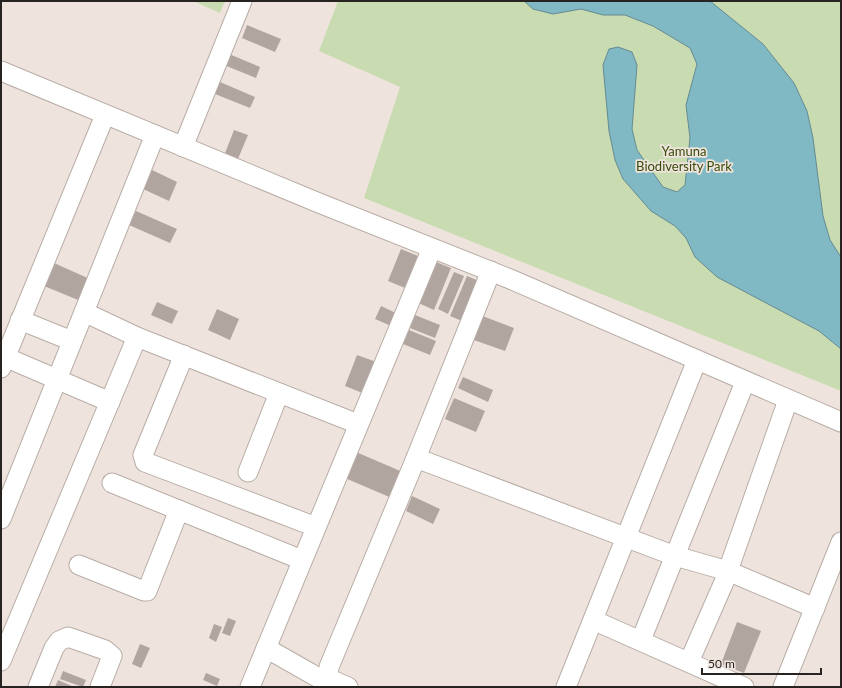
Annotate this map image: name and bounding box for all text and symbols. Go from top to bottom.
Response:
park label: Yamuna Biodiversity Park [636,143,732,174]
scale bar [702,650,821,676]
text: 50 m [708,656,735,671]

